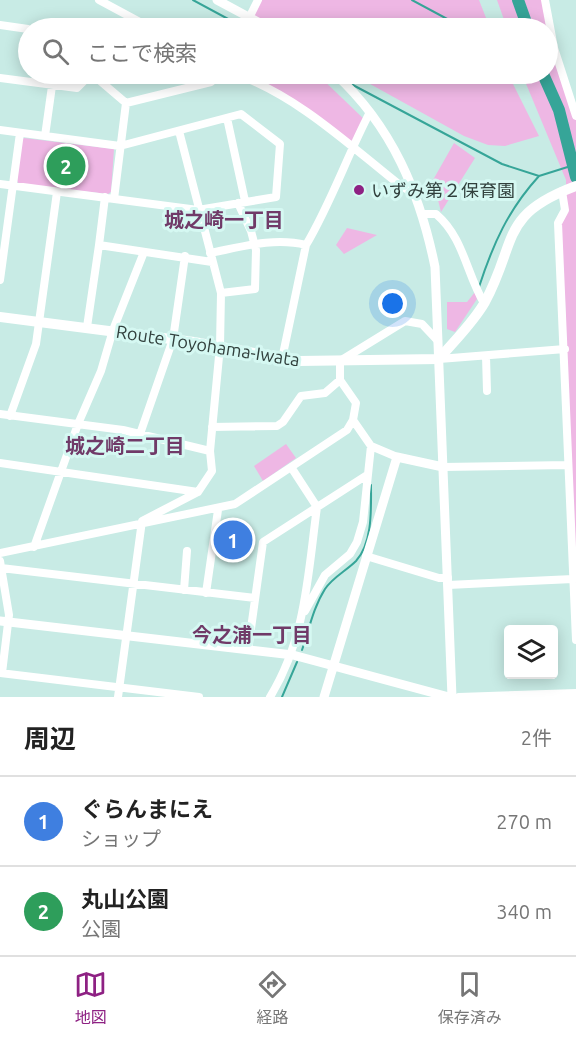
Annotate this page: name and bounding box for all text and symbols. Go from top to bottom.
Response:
search box [18,18,558,84]
icon: search [39,35,72,68]
text: ここで検索 [87,40,197,65]
pin: 2 [46,144,86,188]
place label: いずみ第２保育園 [371,180,515,200]
marker: いずみ第２保育園 [352,183,366,197]
district label: 城之崎一丁目 [164,208,284,231]
your location [378,289,407,318]
street label: Route Toyohama-Iwata [115,321,301,369]
district label: 城之崎二丁目 [65,434,185,457]
pin: 1 [214,518,252,562]
district label: 今之浦一丁目 [192,623,312,646]
map controls [504,625,558,679]
button: layers [504,625,558,679]
text: 周辺 [24,724,76,753]
text: 2件 [521,726,552,749]
text: ぐらんまにえ [81,796,213,821]
text: 1 [38,810,49,833]
text: 270 m [496,810,552,833]
text: ショップ [81,827,161,850]
text: 丸山公園 [81,886,169,911]
text: 2 [38,900,49,923]
text: 340 m [496,900,552,923]
text: 公園 [81,917,121,940]
tab: 地図 [74,968,107,1028]
tab: 経路 [256,968,289,1028]
tab: 保存済み [438,968,502,1028]

